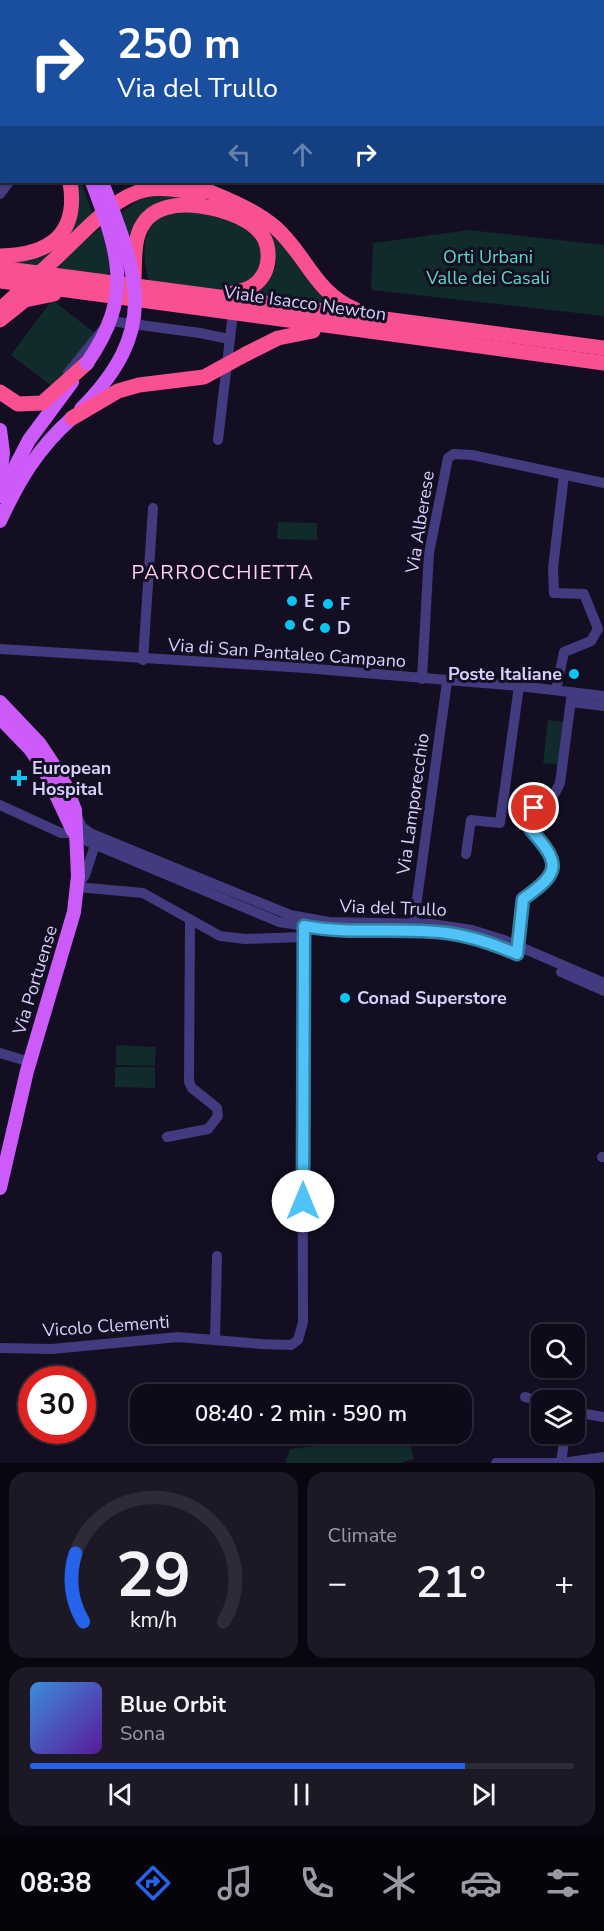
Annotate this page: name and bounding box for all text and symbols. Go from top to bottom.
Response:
text: 250 m [117,16,241,73]
icon: right [18,24,96,102]
text: Via del Trullo [117,70,278,107]
icon: left [223,138,256,171]
icon: ahead [286,138,319,171]
icon: right [349,138,382,171]
park label: Orti Urbani Valle dei Casali [425,245,550,290]
street label: Viale Isacco Newton [221,280,388,326]
street label: Via Alberese [400,469,440,576]
district label: PARROCCHIETTA [132,559,314,586]
place label: E [304,589,315,613]
place label: F [340,592,350,616]
marker: E [285,594,299,608]
marker: F [321,597,335,611]
place label: C [302,613,314,637]
place label: D [337,616,351,640]
marker: C [283,618,297,632]
marker: D [318,621,332,635]
street label: Via di San Pantaleo Campano [166,633,407,673]
place label: Poste Italiane [448,662,562,686]
marker: Poste Italiane [567,667,581,681]
street label: Via Lamporecchio [391,732,435,877]
place label: European Hospital [32,756,111,801]
marker: European Hospital [10,769,28,787]
pin [508,782,559,833]
icon: arrive [517,791,550,824]
street label: Via del Trullo [338,894,447,922]
street label: Via Portuense [7,922,63,1039]
place label: Conad Superstore [357,986,507,1010]
marker: Conad Superstore [338,991,352,1005]
position arrow [271,1169,335,1233]
street label: Vicolo Clementi [41,1310,170,1342]
map controls [531,1324,585,1444]
button: search [531,1324,585,1378]
speed limit sign: 30 [18,1366,96,1444]
button: layers [531,1390,585,1444]
text: 08:40 · 2 min · 590 m [195,1399,407,1429]
text: Climate [328,1522,397,1549]
text: 29 [116,1533,191,1618]
text: 21° [415,1552,486,1613]
text: − [328,1561,347,1606]
text: + [554,1561,574,1606]
text: km/h [130,1605,177,1635]
text: Blue Orbit [120,1690,226,1720]
text: Sona [120,1720,165,1747]
icon: previous [104,1778,137,1811]
icon: pause [285,1778,318,1811]
icon: next [467,1778,500,1811]
icon: directions [132,1862,174,1904]
icon: music [214,1862,256,1904]
icon: phone [296,1862,338,1904]
icon: climate [378,1862,420,1904]
icon: car [460,1862,502,1904]
icon: filters [542,1862,584,1904]
text: 08:38 [20,1865,92,1902]

